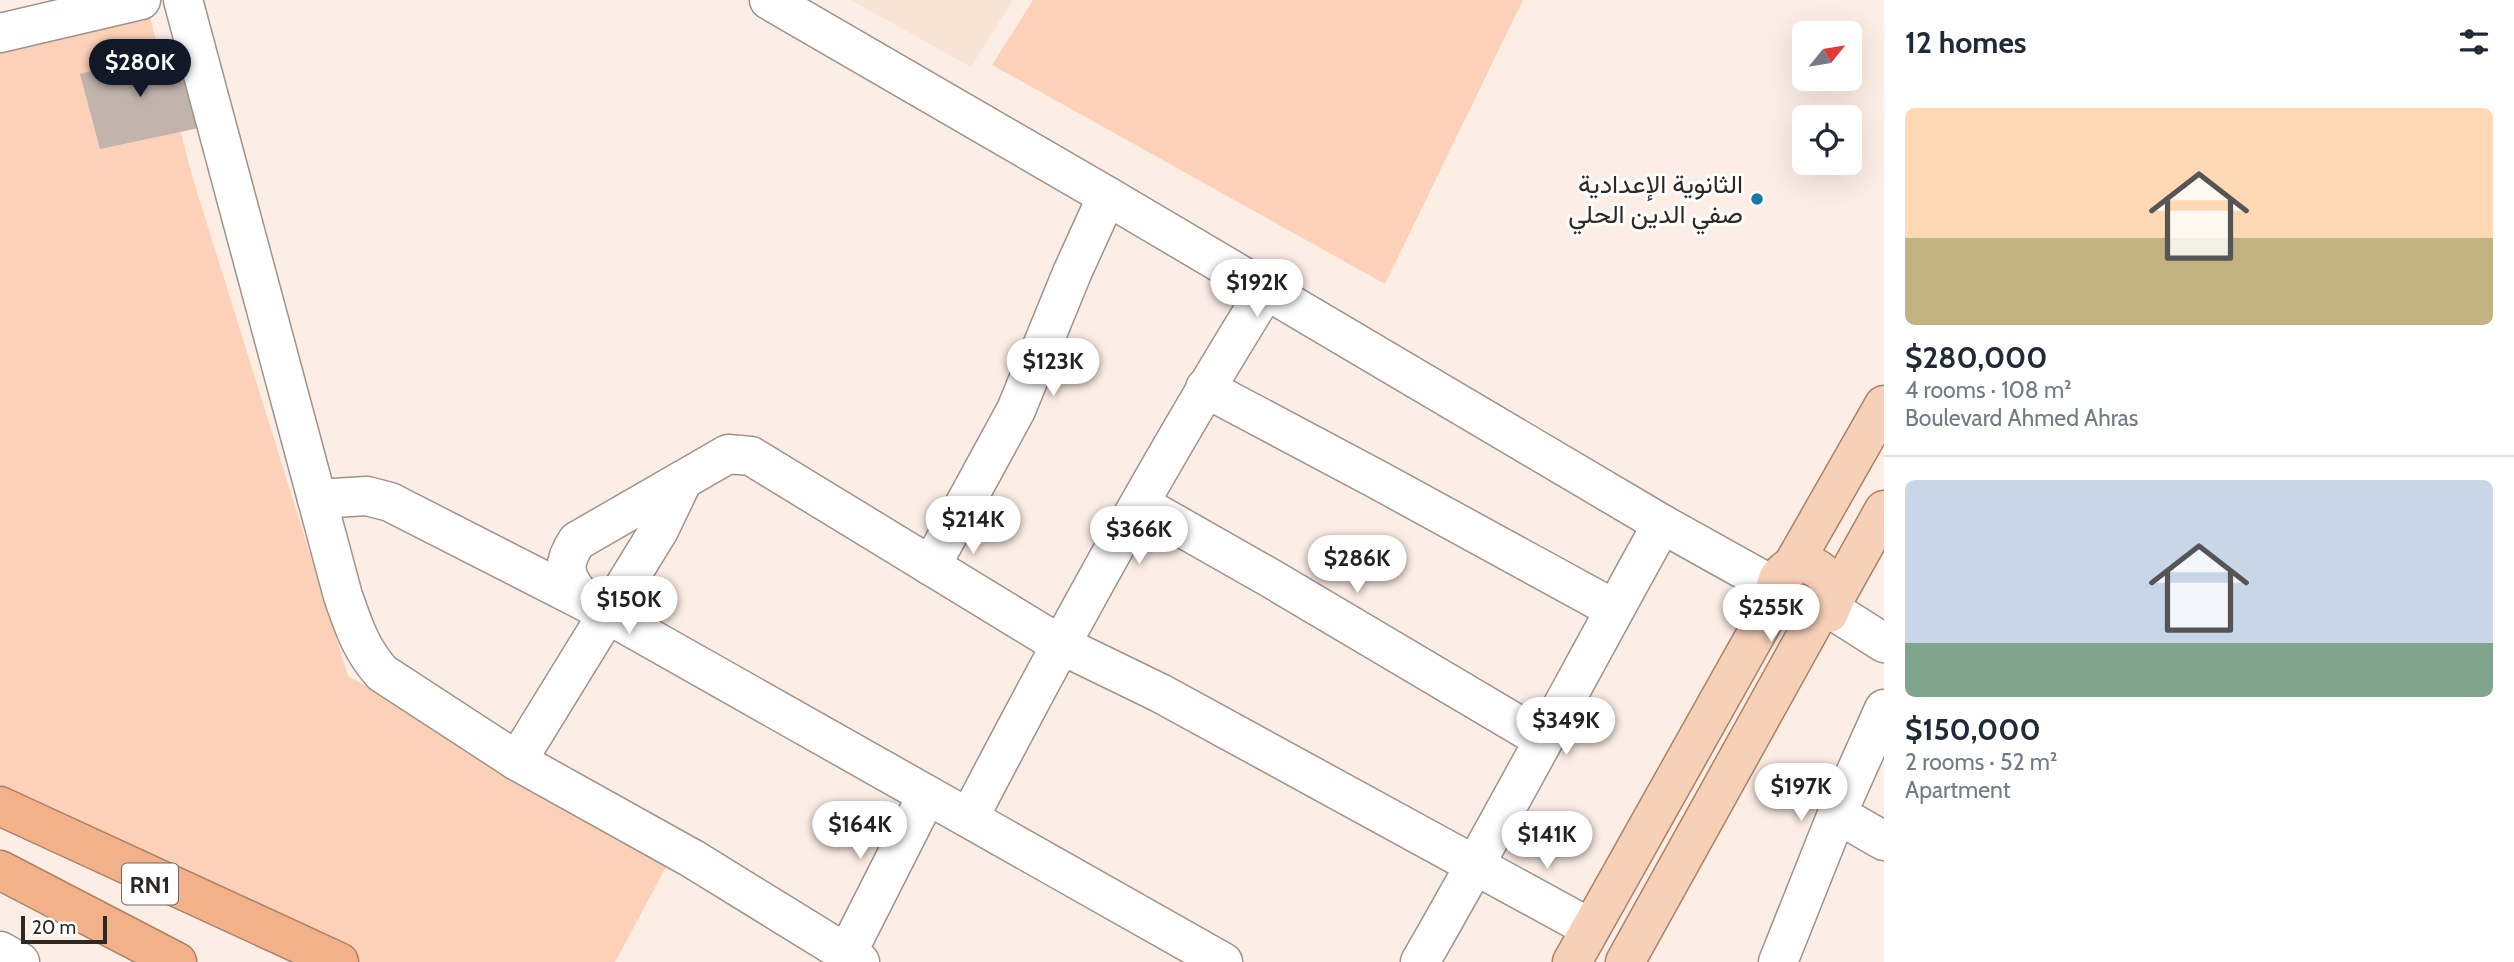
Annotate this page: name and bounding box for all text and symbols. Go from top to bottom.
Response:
north arrow [1792,21,1862,91]
map controls [1792,21,1862,175]
icon: filters [2455,23,2493,61]
text: 12 homes [1905,24,2027,61]
pin: $280K [91,40,189,99]
text: $280K [105,48,175,76]
button: locate [1792,105,1862,175]
icon: home [2136,153,2262,279]
place label: الثانوية الإعدادية صفي الدين الحلي [1568,168,1743,235]
marker: الثانوية الإعدادية صفي الدين الحلي [1749,191,1765,207]
pin: $192K [1208,260,1306,319]
text: $192K [1226,268,1288,296]
pin: $123K [1004,338,1102,398]
text: $280,000 [1905,339,2047,376]
text: $123K [1023,347,1083,375]
text: 4 rooms · 108 m² [1905,376,2072,404]
text: Boulevard Ahmed Ahras [1905,404,2138,432]
pin: $214K [924,496,1022,556]
text: $214K [942,505,1004,533]
pin: $366K [1090,506,1188,566]
text: $366K [1106,515,1172,543]
icon: home [2136,525,2262,651]
pin: $286K [1308,536,1406,595]
text: $286K [1324,544,1390,572]
pin: $150K [580,576,678,636]
pin: $255K [1722,584,1820,644]
text: $150K [597,585,661,613]
text: $255K [1739,593,1803,621]
pin: $349K [1517,698,1615,757]
text: $349K [1532,706,1600,734]
text: $150,000 [1905,711,2041,748]
text: 2 rooms · 52 m² [1905,748,2058,776]
pin: $197K [1752,764,1850,823]
text: $197K [1771,772,1831,800]
text: Apartment [1905,776,2010,804]
pin: $164K [811,802,909,861]
text: $164K [828,810,892,838]
pin: $141K [1498,812,1596,871]
text: $141K [1518,820,1576,848]
road number: RN1 [122,864,178,904]
scale bar [21,913,107,945]
text: 20 m [32,916,76,939]

